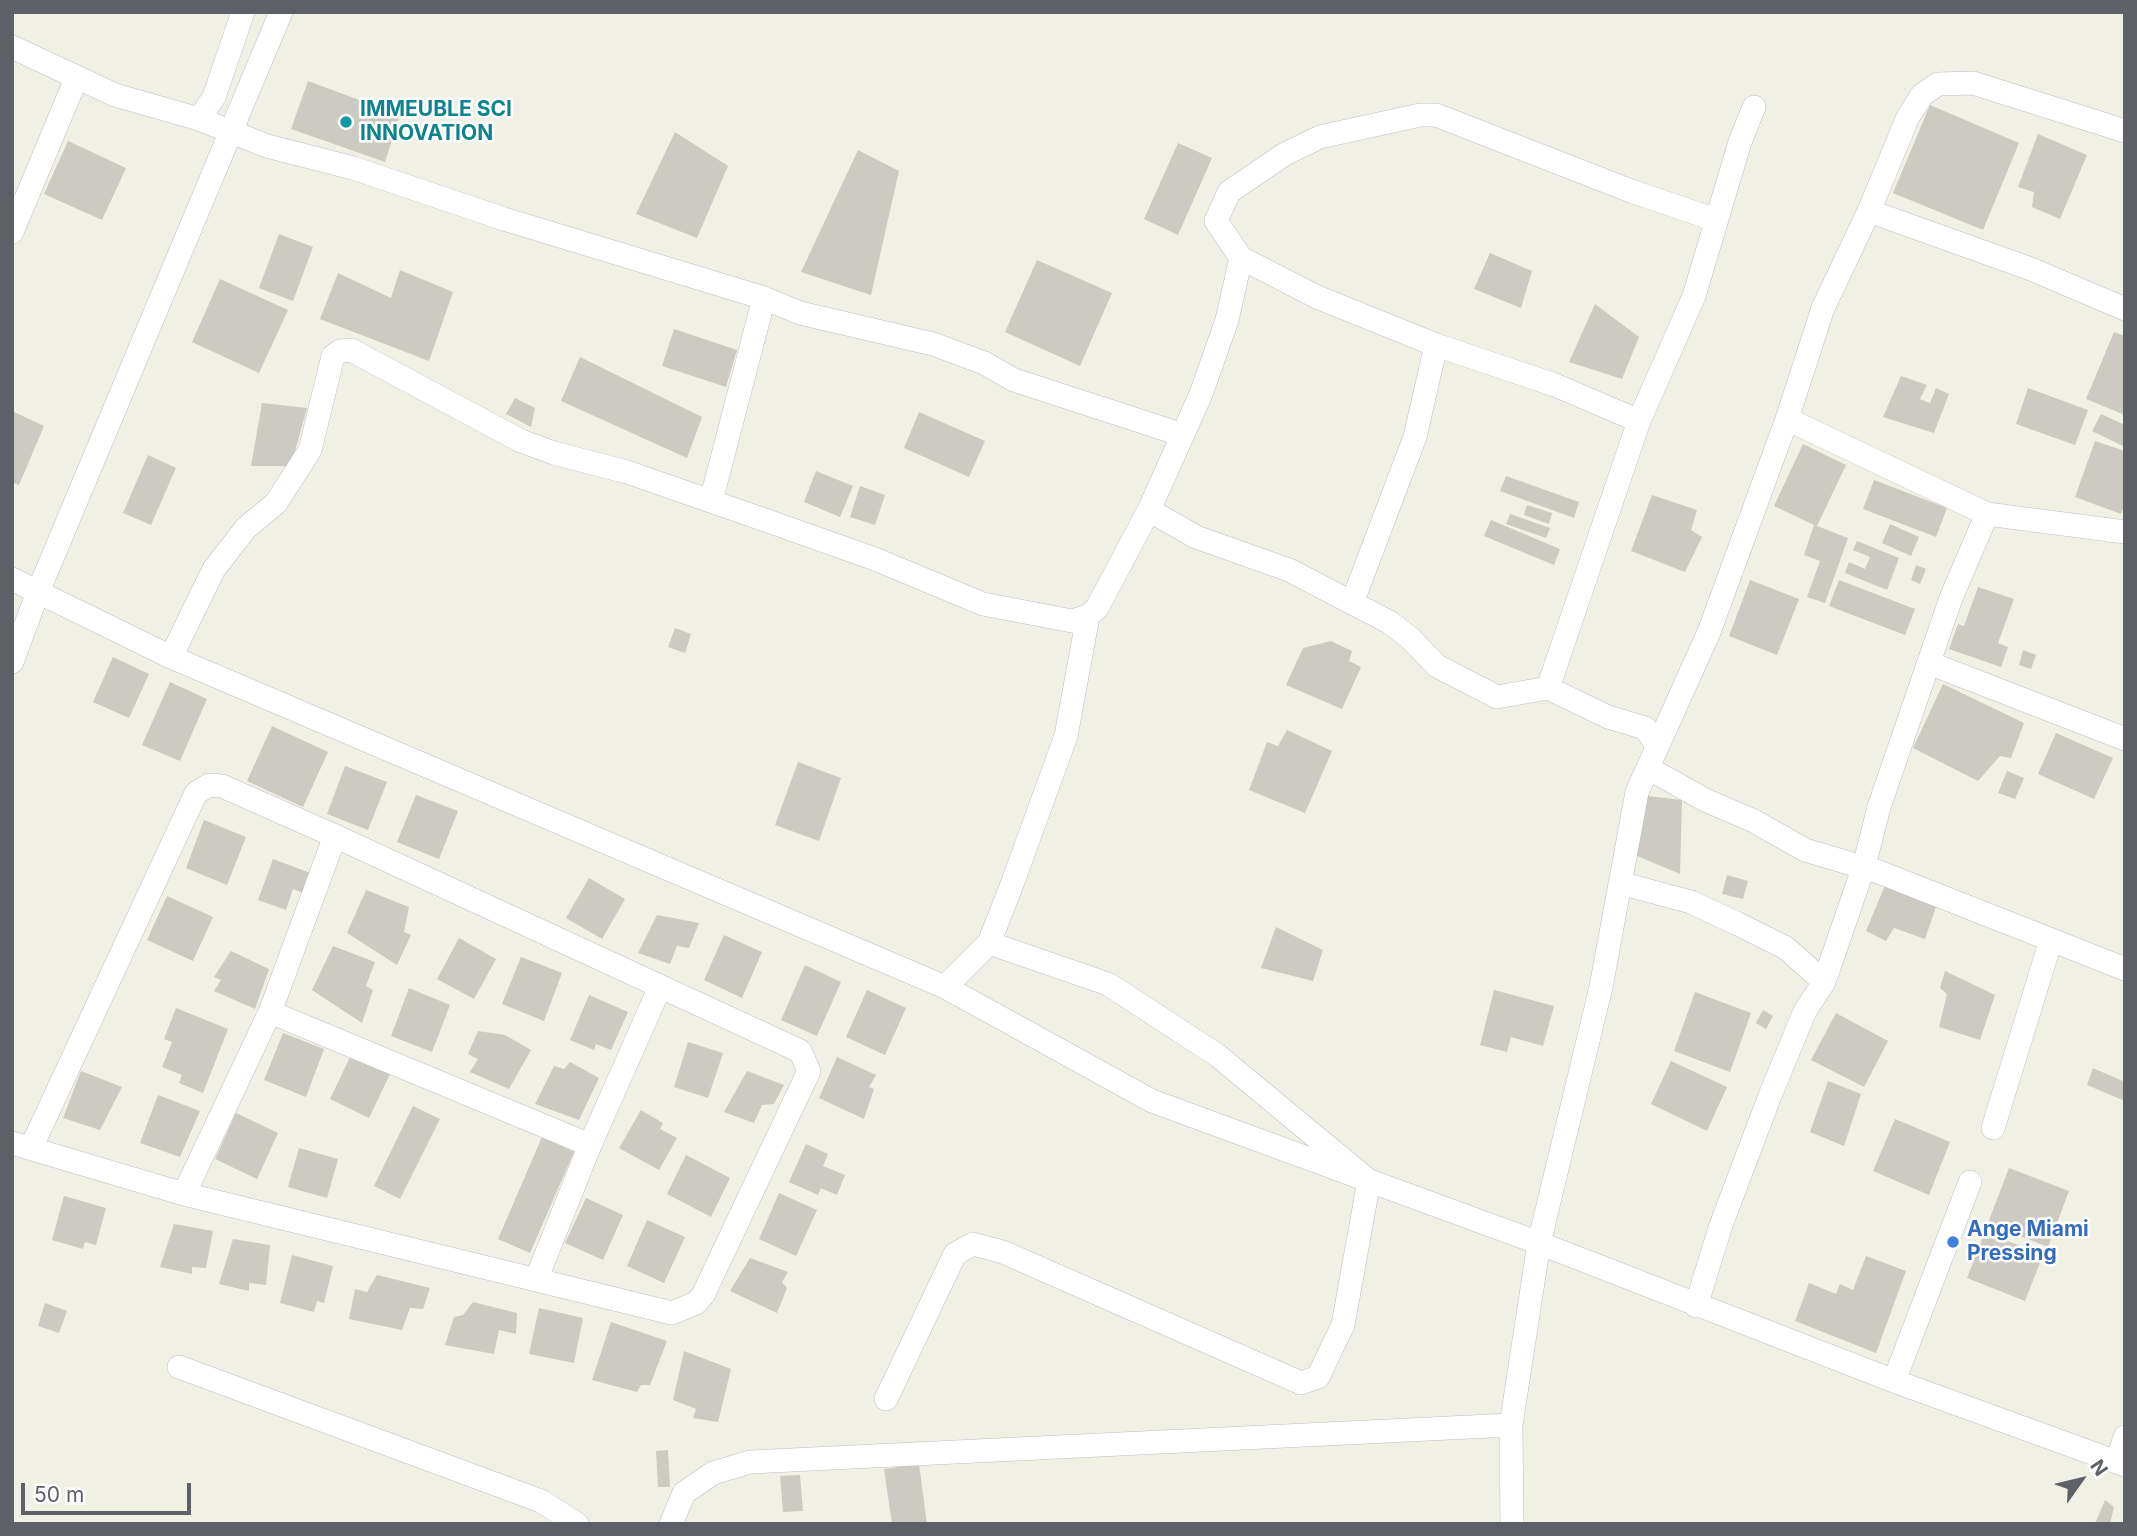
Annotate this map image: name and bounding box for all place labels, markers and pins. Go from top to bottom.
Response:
place label: IMMEUBLE SCI INNOVATION [360,97,512,147]
marker: IMMEUBLE SCI INNOVATION [338,114,354,130]
place label: Ange Miami Pressing [1967,1217,2089,1267]
marker: Ange Miami Pressing [1945,1234,1961,1250]

